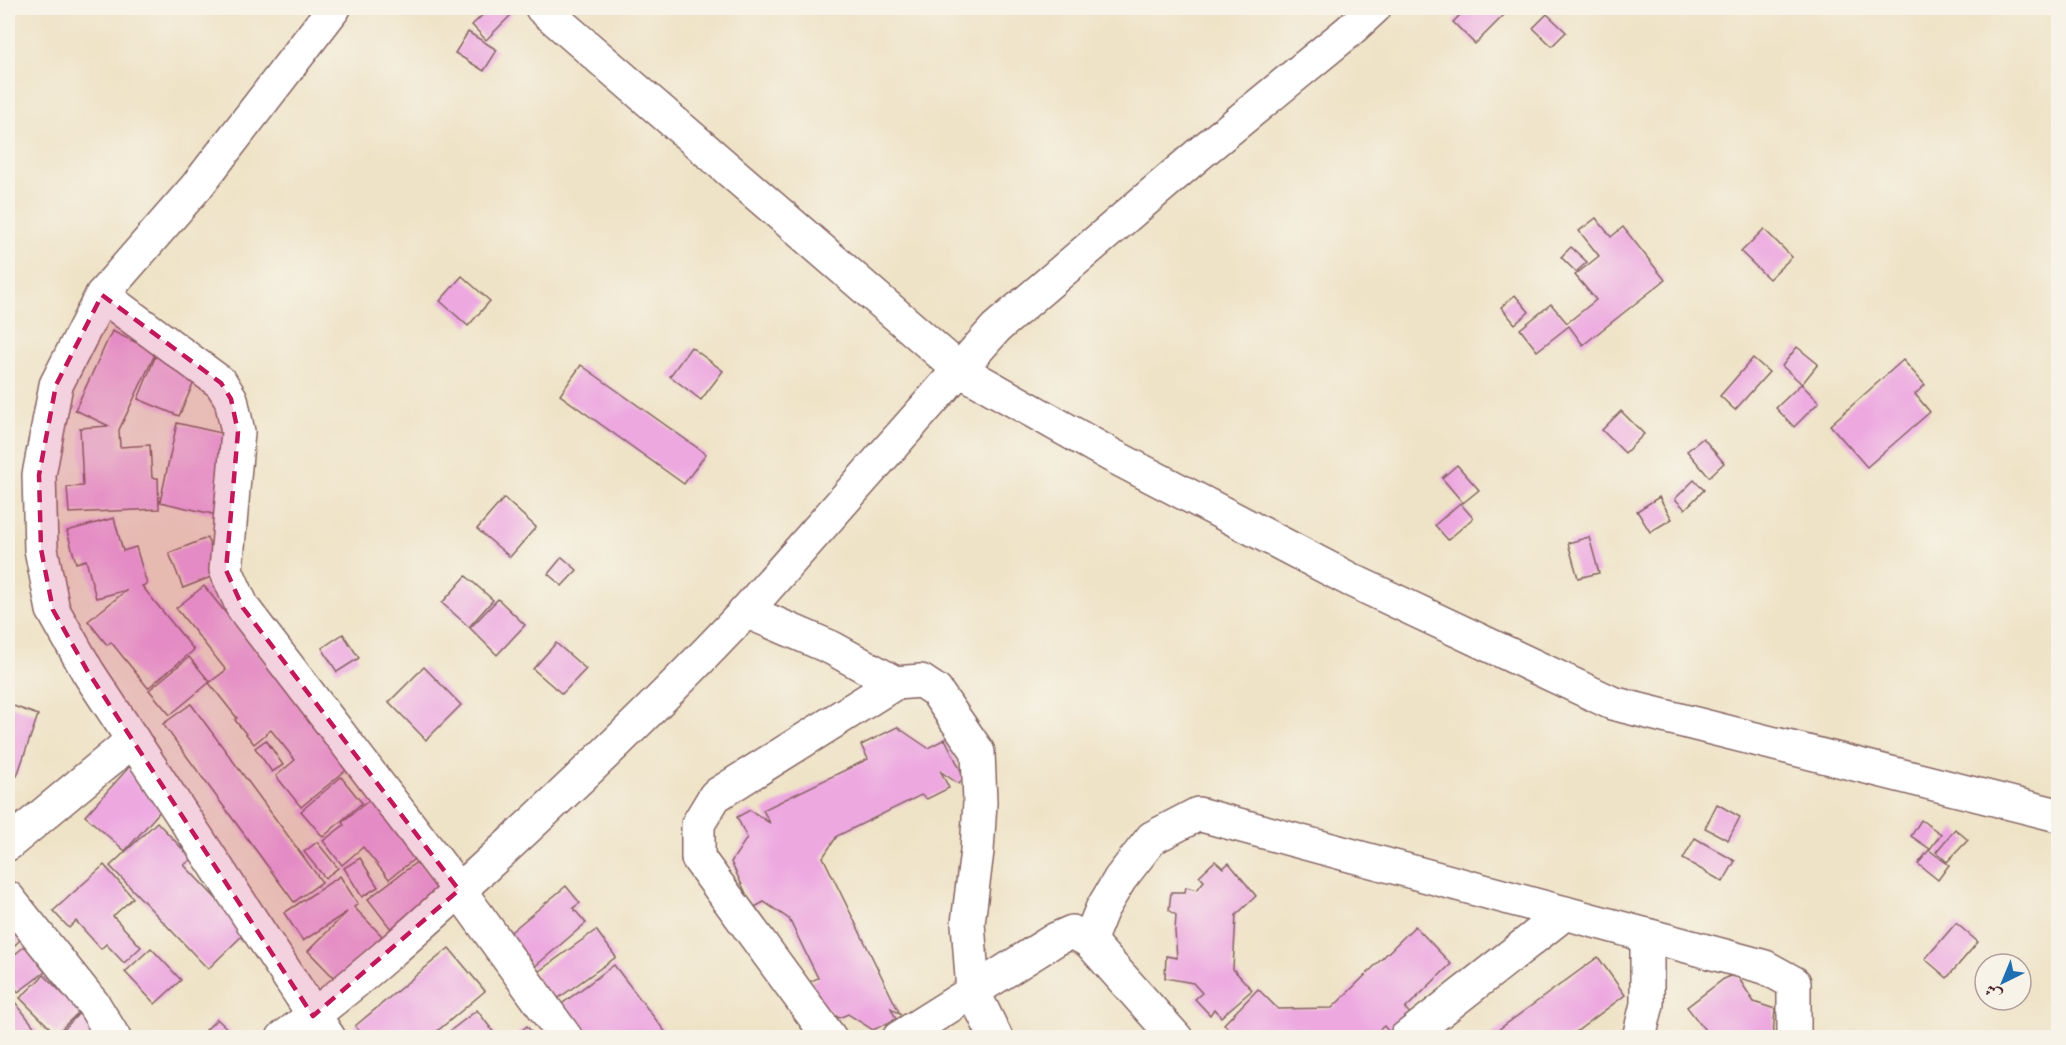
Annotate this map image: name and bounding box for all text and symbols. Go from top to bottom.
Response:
north arrow [1973,952,2033,1012]
text: ش [1979,979,2007,1007]

